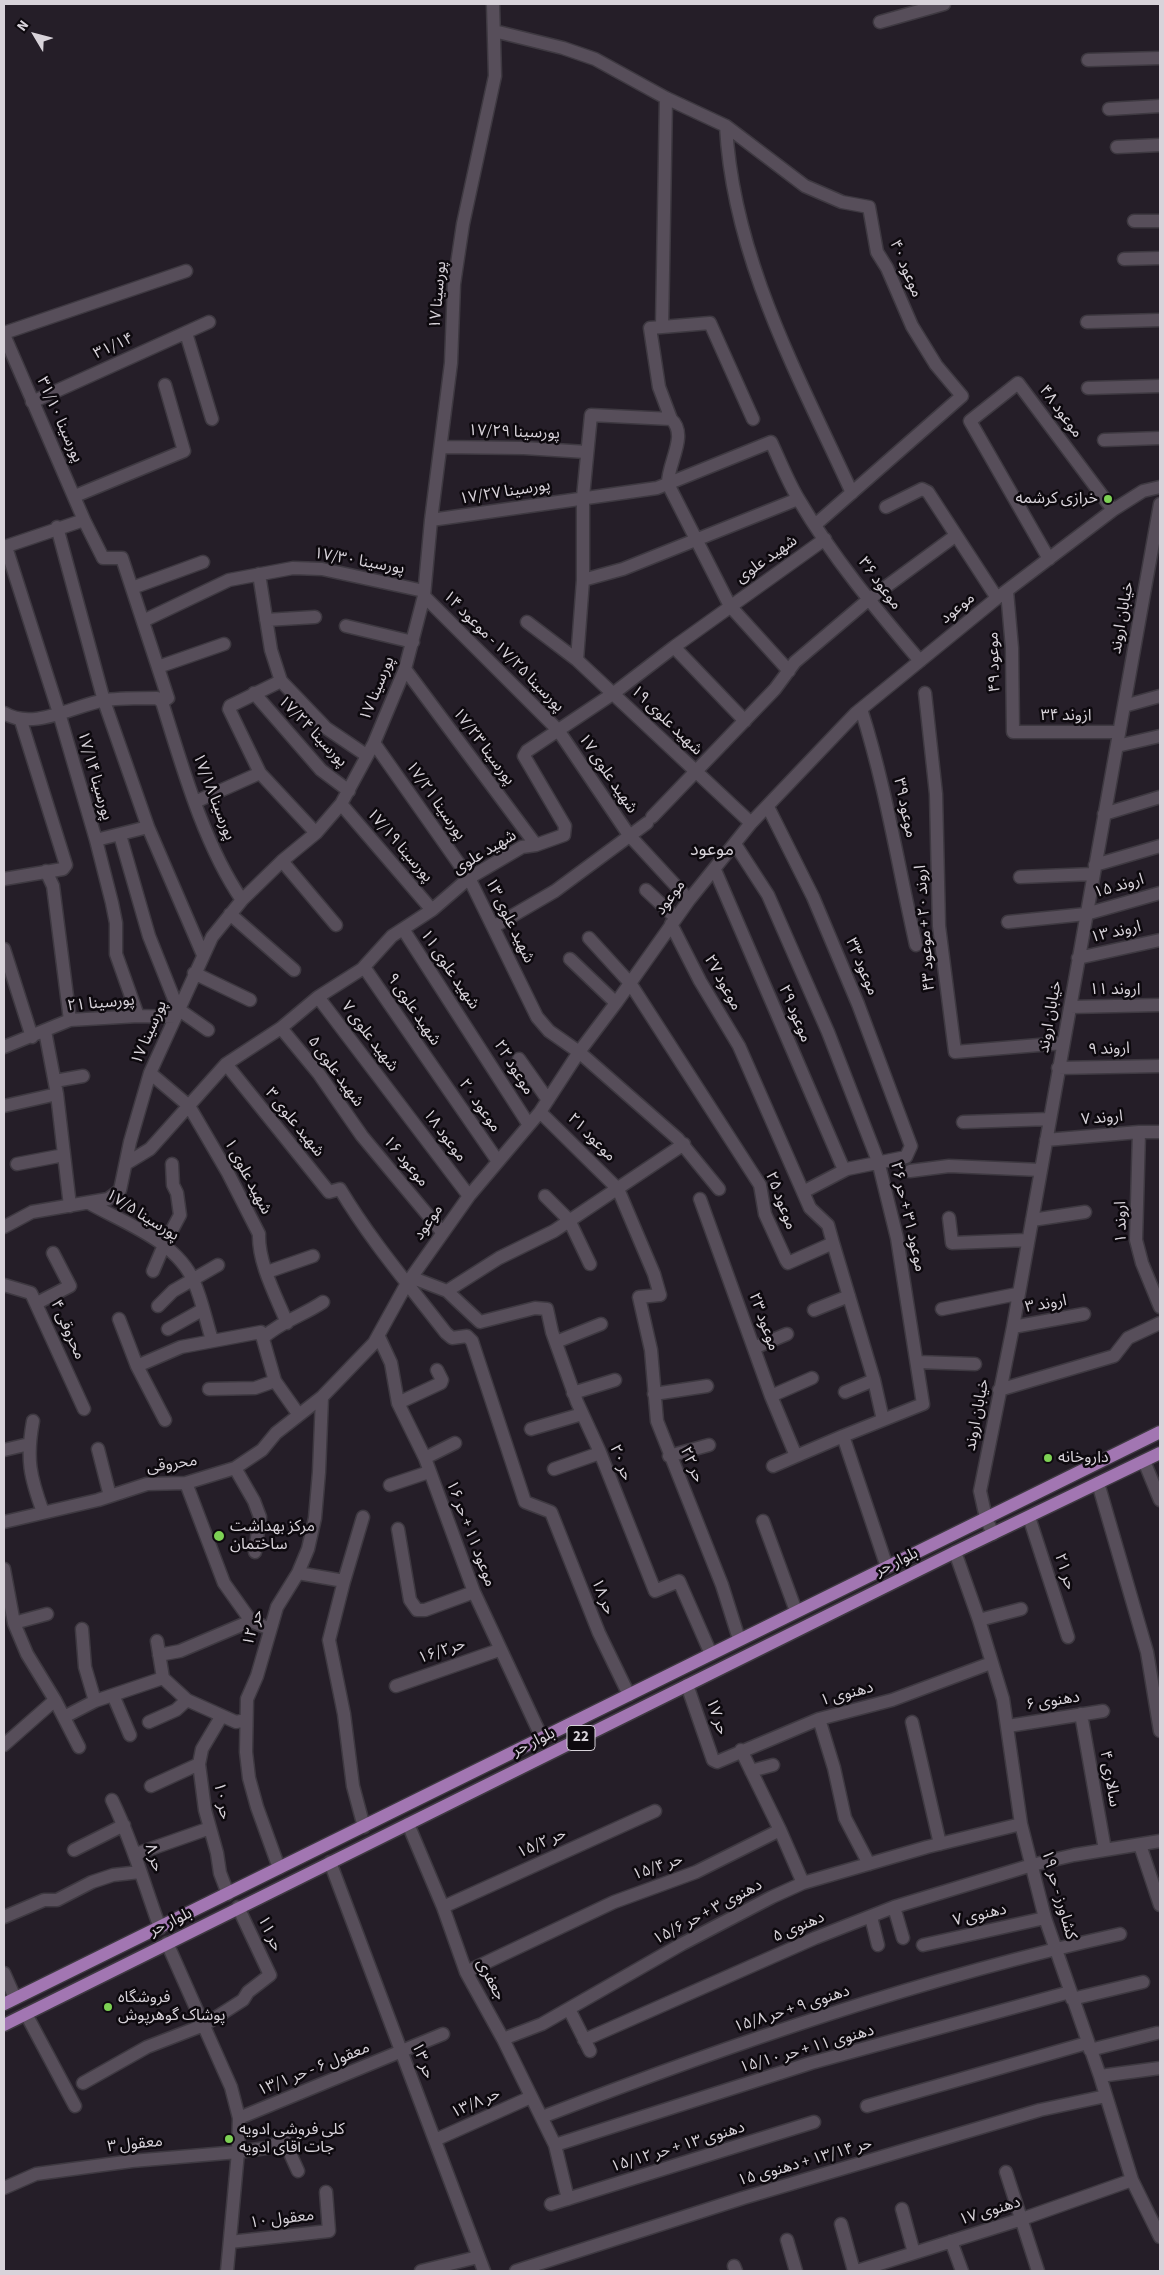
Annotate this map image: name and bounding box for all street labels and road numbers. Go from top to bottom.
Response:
street label: موعود ۴۰ [884,237,926,301]
street label: پورسینا ۱۷ [426,260,452,330]
street label: ۳۱/۱۴ [91,330,137,364]
street label: پورسینا ۳۱/۱۰ [32,374,86,466]
street label: موعود ۴۸ [1034,382,1086,442]
street label: پورسینا ۱۷/۲۹ [468,422,560,444]
street label: پورسینا ۱۷/۲۷ [458,476,552,510]
street label: شهید علوی [732,532,802,588]
street label: پورسینا ۱۷/۳۰ [312,545,406,579]
street label: موعود ۳۶ [853,554,905,614]
street label: خیابان اروند [1107,580,1139,656]
street label: پورسینا ۱۷/۲۵ - موعود ۱۴ [438,587,568,717]
street label: موعود [937,589,979,629]
street label: موعود ۴۹ [984,631,1006,693]
street label: پورسینا ۱۷ [356,654,400,724]
street label: شهید علوی ۱۹ [626,682,706,760]
street label: پورسینا ۱۷/۲۴ [273,692,351,772]
street label: پورسینا ۱۷/۲۳ [448,705,518,789]
street label: ازوند ۳۴ [1040,706,1092,726]
street label: پورسینا ۱۷/۱۴ [72,729,116,823]
street label: شهید علوی ۱۷ [573,730,641,818]
street label: پورسینا ۱۷/۱۸ [188,751,238,843]
street label: پورسینا ۱۷/۲۱ [401,758,469,844]
street label: موعود ۳۹ [888,776,920,840]
street label: پورسینا ۱۷/۱۹ [362,805,436,887]
street label: شهید علوی [450,827,520,879]
street label: اروند ۲۰ + موعود ۴۳ [912,864,940,992]
street label: اروند ۱۵ [1092,871,1146,903]
street label: شهید علوی ۱۳ [480,875,538,967]
street label: موعود [652,877,690,919]
street label: اروند ۱۳ [1089,918,1143,948]
street label: شهید علوی ۱۱ [415,926,483,1014]
street label: موعود ۳۳ [840,935,882,999]
street label: موعود ۲۷ [699,952,745,1014]
street label: شهید علوی ۹ [382,970,444,1050]
street label: خیابان اروند [1035,979,1067,1055]
street label: اروند ۱۱ [1089,980,1141,1000]
street label: موعود ۲۹ [773,982,815,1046]
street label: پورسینا ۲۱ [66,991,136,1017]
street label: پورسینا ۱۷ [128,998,172,1068]
street label: شهید علوی ۷ [336,998,402,1076]
street label: شهید علوی ۵ [303,1033,367,1111]
street label: موعود ۲۲ [489,1037,537,1099]
street label: اروند ۹ [1088,1040,1130,1060]
street label: موعود ۲۰ [454,1076,504,1136]
street label: شهید علوی ۳ [260,1085,328,1161]
street label: موعود ۱۸ [418,1106,470,1166]
street label: اروند ۷ [1080,1108,1124,1130]
street label: موعود ۲۱ [563,1110,619,1166]
street label: موعود ۱۶ [378,1133,432,1191]
street label: شهید علوی ۱ [219,1136,275,1218]
street label: موعود ۳۱ + حر ۲۶ [885,1160,929,1274]
street label: موعود ۲۵ [760,1169,800,1233]
street label: پورسینا ۱۷/۵ [102,1186,182,1246]
street label: موعود [410,1201,448,1245]
street label: اروند ۱ [1112,1201,1132,1243]
street label: موعود ۲۳ [744,1290,782,1354]
street label: اروند ۳ [1024,1292,1068,1318]
street label: محروقی ۴ [45,1297,89,1363]
street label: خیابان اروند [962,1377,994,1453]
street label: حر ۲۰ [604,1442,636,1484]
street label: حر ۲۲ [675,1444,707,1486]
street label: محروقی [145,1452,199,1478]
street label: موعود ۱۱ + حر ۱۶ [441,1478,499,1590]
street label: بلوار حر [872,1544,922,1582]
street label: حر ۲۱ [1049,1551,1079,1593]
street label: حر ۱۸ [586,1576,618,1618]
street label: حر ۱۲ [239,1607,269,1649]
street label: حر۱۶/۲ [416,1635,468,1669]
street label: دهنوی ۱ [818,1679,876,1711]
street label: دهنوی ۶ [1025,1688,1081,1716]
street label: حر ۱۷ [701,1696,731,1738]
street label: بلوار حر [509,1724,559,1762]
road number: 22 [567,1726,595,1750]
street label: سالاری ۴ [1095,1749,1123,1809]
street label: حر ۱۰ [208,1781,234,1821]
street label: حر ۱۵/۲ [514,1825,570,1863]
street label: حر ۸ [140,1842,166,1874]
street label: کشاورز - حر ۱۹ [1036,1848,1080,1942]
street label: حر ۱۵/۴ [630,1850,686,1886]
street label: دهنوی ۳ + حر ۱۵/۶ [650,1876,766,1950]
street label: دهنوی ۷ [951,1901,1009,1931]
street label: بلوار حر [146,1904,196,1942]
street label: دهنوی ۵ [770,1909,828,1947]
street label: حر ۱۱ [252,1913,286,1955]
street label: جعفری [471,1956,509,2004]
street label: دهنوی ۹ + حر ۱۵/۸ [732,1982,852,2038]
street label: دهنوی ۱۱ + حر ۱۵/۱۰ [738,2022,876,2078]
street label: معقول ۶ - حر ۱۳/۱ [255,2039,373,2101]
street label: حر ۱۳ [406,2040,438,2082]
street label: حر ۱۳/۸ [448,2085,504,2123]
street label: دهنوی ۱۳ + حر ۱۵/۱۲ [609,2118,747,2178]
street label: معقول ۳ [106,2133,164,2157]
street label: حر ۱۳/۱۴ + دهنوی ۱۵ [736,2135,874,2191]
street label: دهنوی ۱۷ [957,2194,1023,2230]
street label: معقول ۱۰ [249,2207,315,2233]

